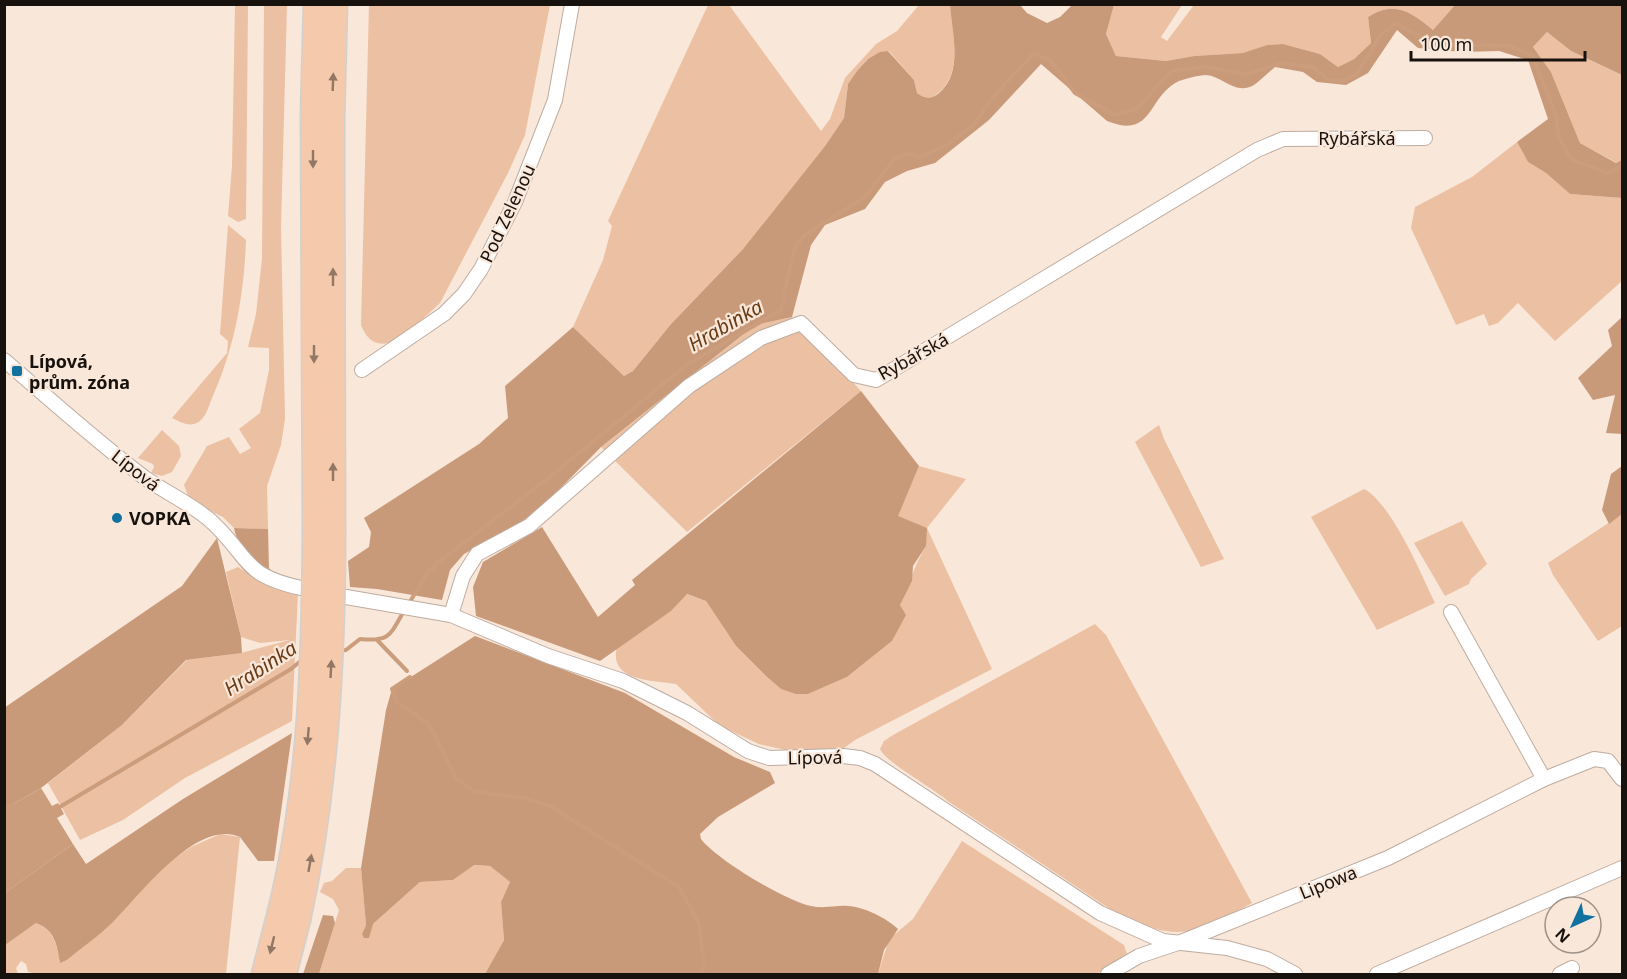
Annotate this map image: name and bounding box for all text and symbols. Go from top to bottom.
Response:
scale bar [1411,24,1585,62]
text: 100 m [1420,32,1472,56]
one-way arrow [328,72,338,91]
street label: Rybářská [1318,126,1396,150]
one-way arrow [308,149,318,168]
street label: Pod Zelenou [474,160,540,266]
one-way arrow [328,267,338,286]
water label: Hrabinka [683,293,767,357]
street label: Rybářská [873,327,953,385]
one-way arrow [309,344,319,363]
place label: Lípová, prům. zóna [29,349,130,394]
marker: Lípová, prům. zóna [10,364,24,378]
street label: Lípová [107,444,165,496]
one-way arrow [328,462,338,481]
place label: VOPKA [129,506,191,530]
marker: VOPKA [110,511,124,525]
water label: Hrabinka [218,634,302,702]
one-way arrow [326,660,335,679]
one-way arrow [303,727,313,746]
street label: Lípová [787,745,843,769]
one-way arrow [306,853,315,872]
street label: Lipowa [1296,860,1360,904]
north arrow [1543,895,1603,955]
text: N [1550,923,1575,948]
one-way arrow [266,936,276,954]

